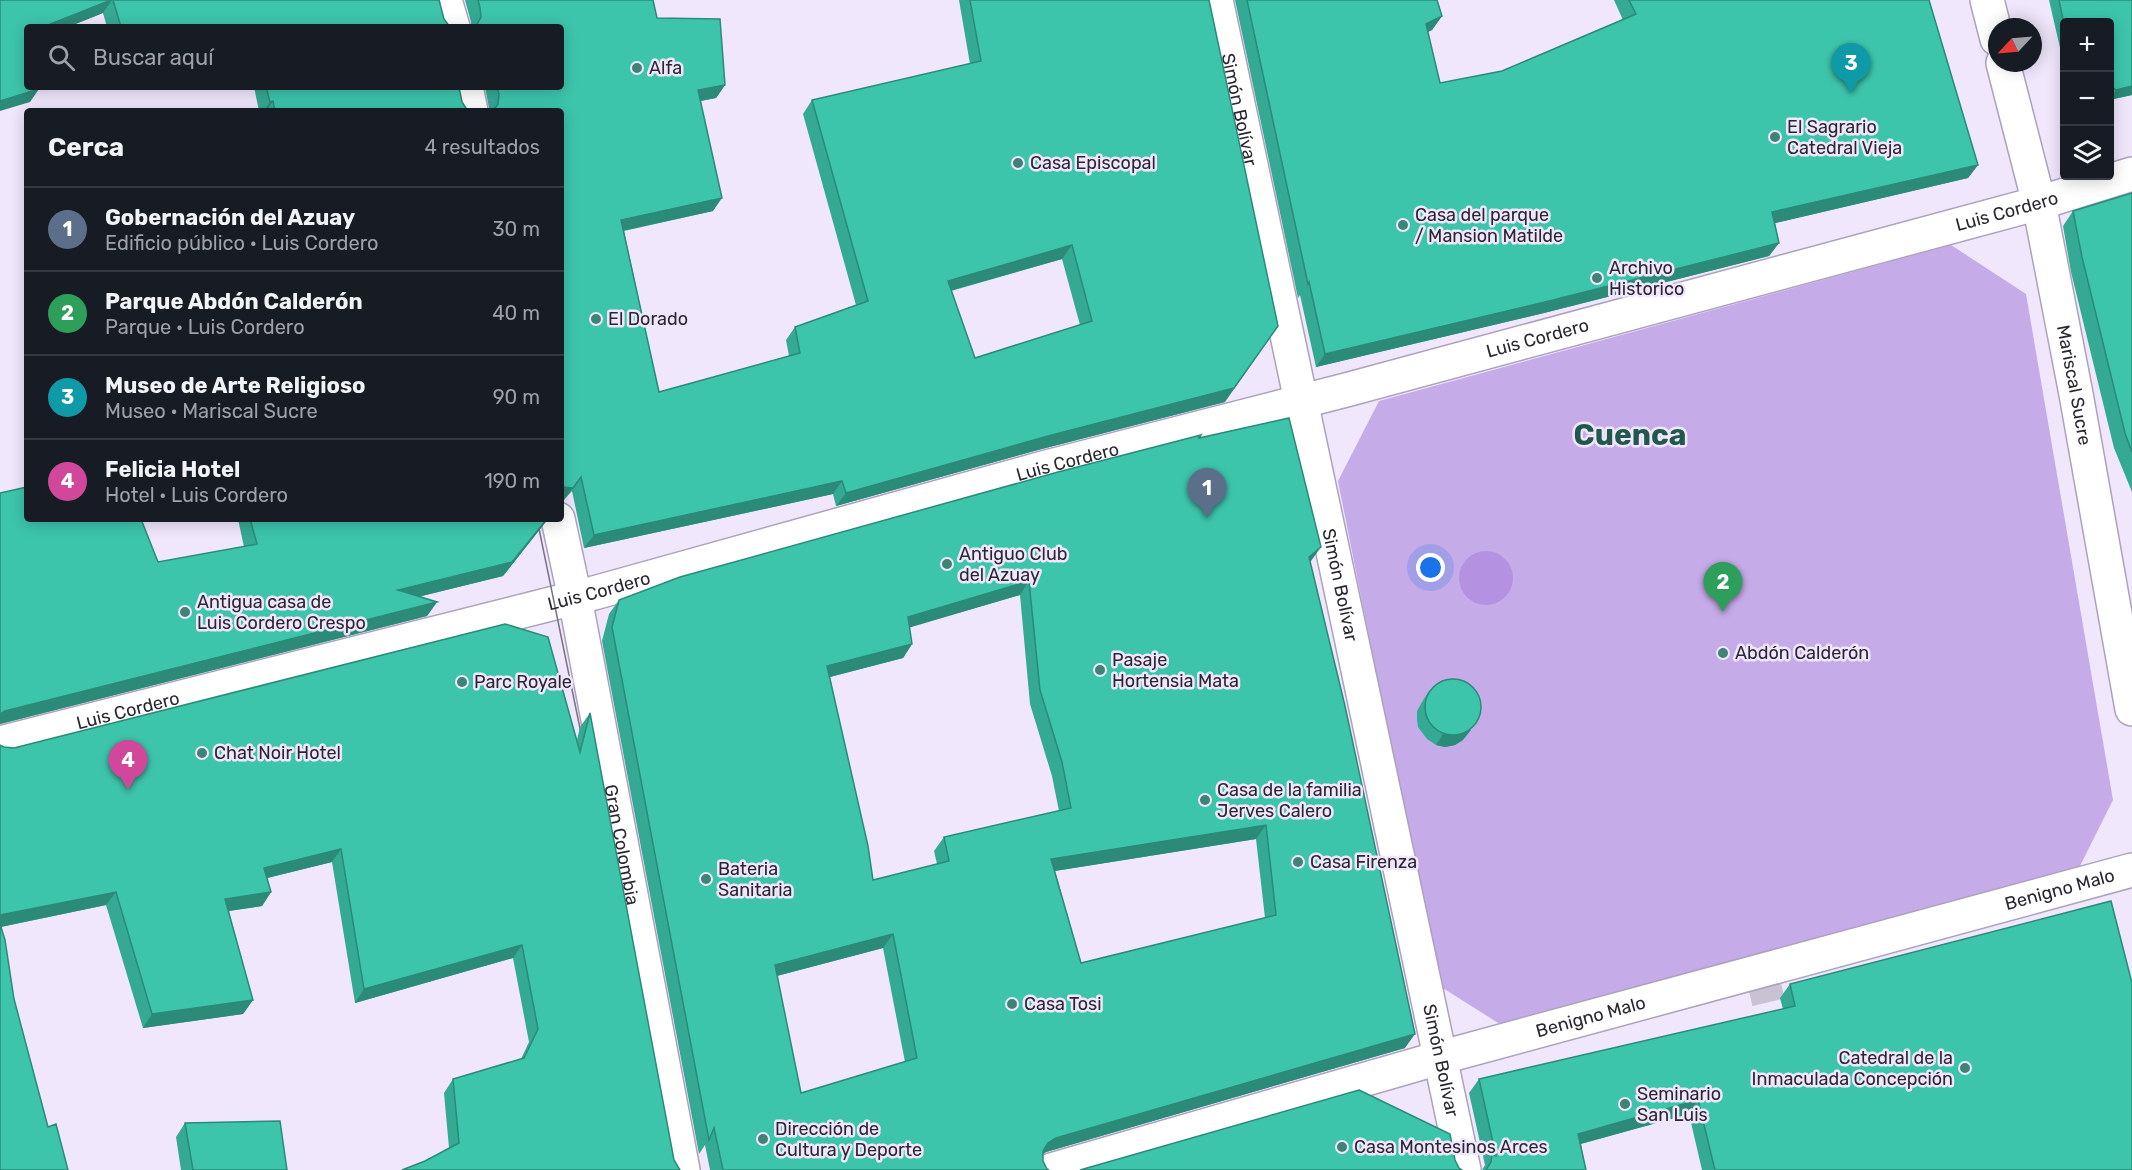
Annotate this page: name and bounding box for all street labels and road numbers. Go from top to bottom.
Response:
street label: Simón Bolívar [1217,51,1262,168]
street label: Luis Cordero [1953,187,2061,236]
street label: Luis Cordero [1484,314,1591,363]
street label: Mariscal Sucre [2052,323,2096,447]
street label: Luis Cordero [1014,438,1121,486]
street label: Simón Bolívar [1317,527,1363,644]
street label: Luis Cordero [545,567,653,615]
street label: Luis Cordero [74,687,182,734]
street label: Gran Colombia [599,783,644,907]
street label: Benigno Malo [2002,864,2117,915]
street label: Benigno Malo [1533,991,1648,1042]
street label: Simón Bolívar [1418,1002,1463,1119]

